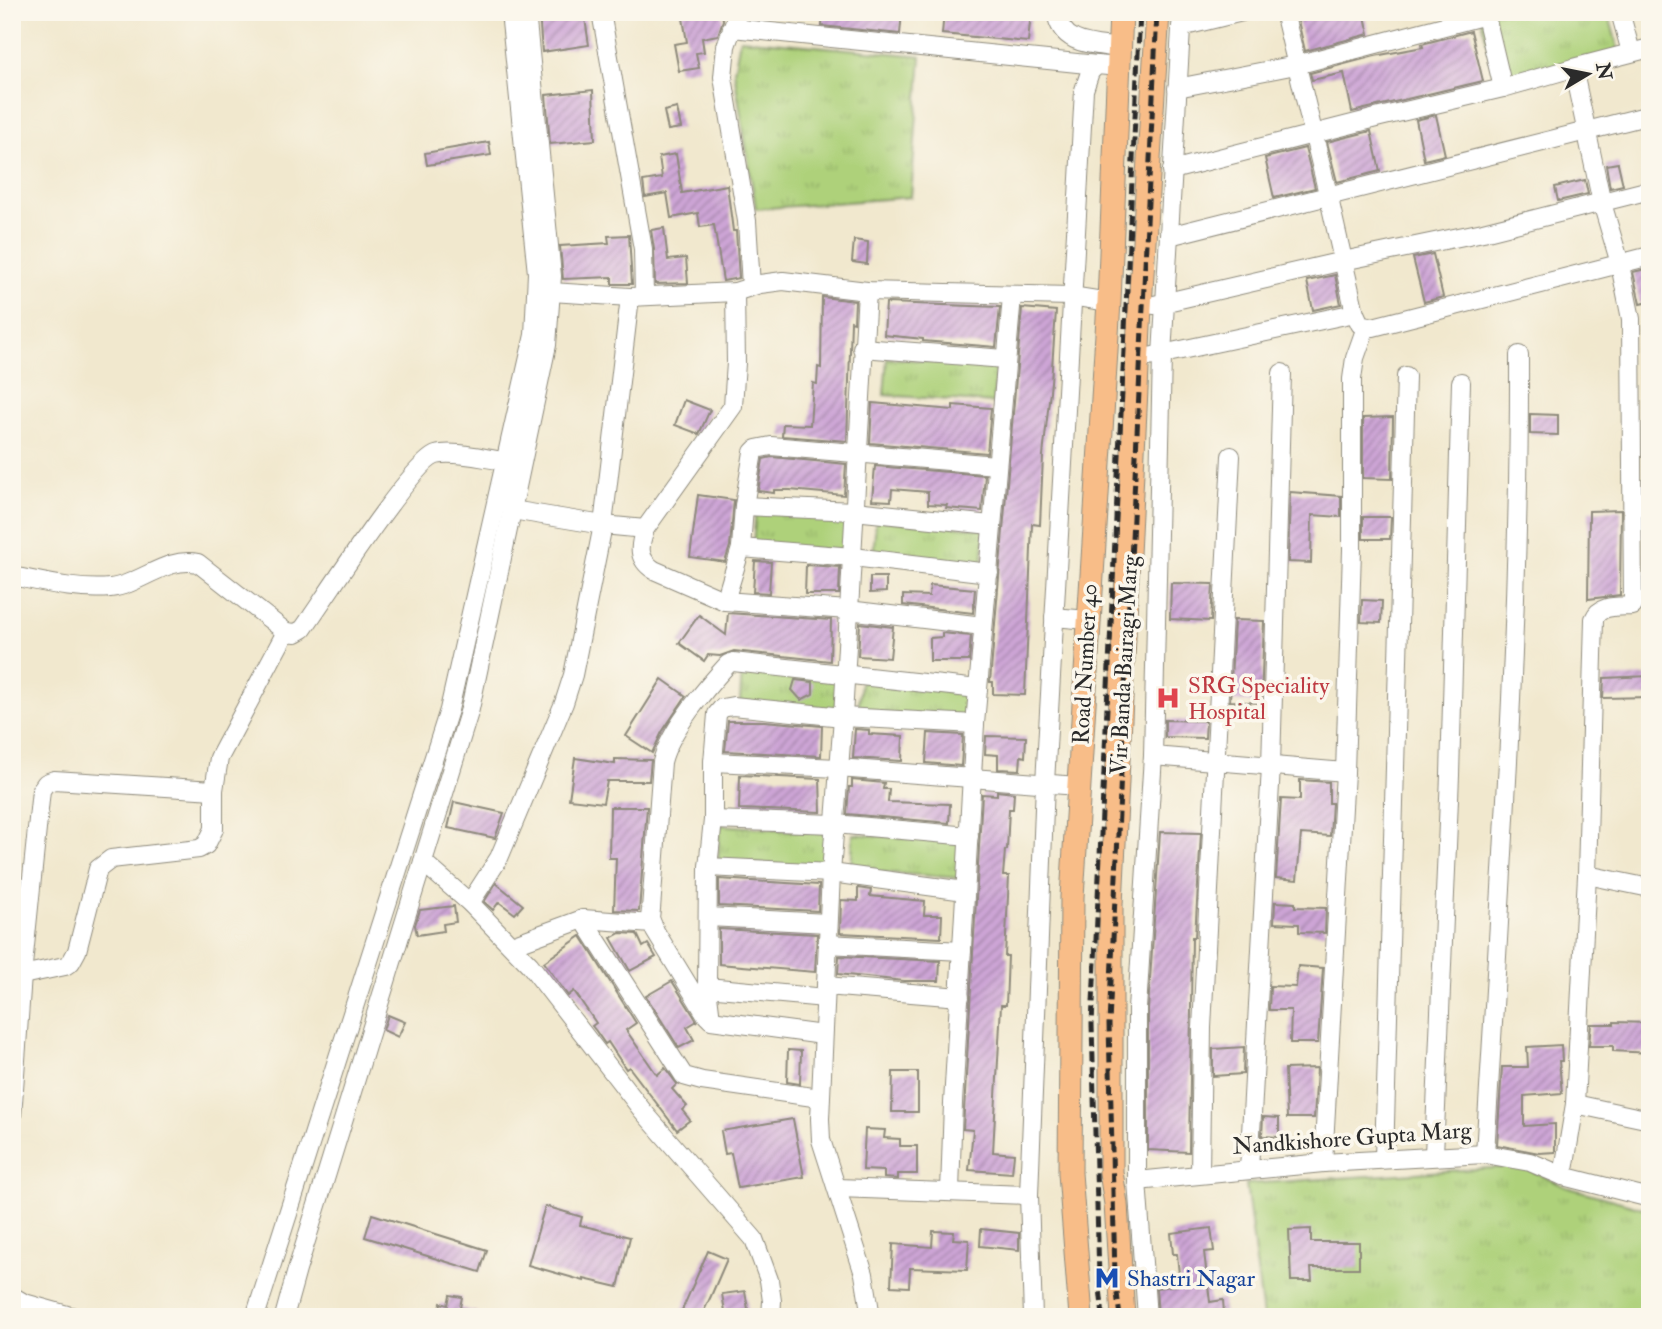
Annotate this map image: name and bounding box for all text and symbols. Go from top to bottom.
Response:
north arrow [1554,38,1624,108]
text: N [1590,60,1617,83]
street label: Vir Banda Bairagi Marg [1104,554,1144,776]
street label: Road Number 40 [1066,583,1104,745]
place label: SRG Speciality Hospital [1188,671,1330,727]
hospital icon: SRG Speciality Hospital [1154,684,1182,712]
street label: Nandkishore Gupta Marg [1231,1115,1473,1162]
metro station icon: Shastri Nagar [1093,1264,1121,1292]
place label: Shastri Nagar [1127,1264,1255,1293]

